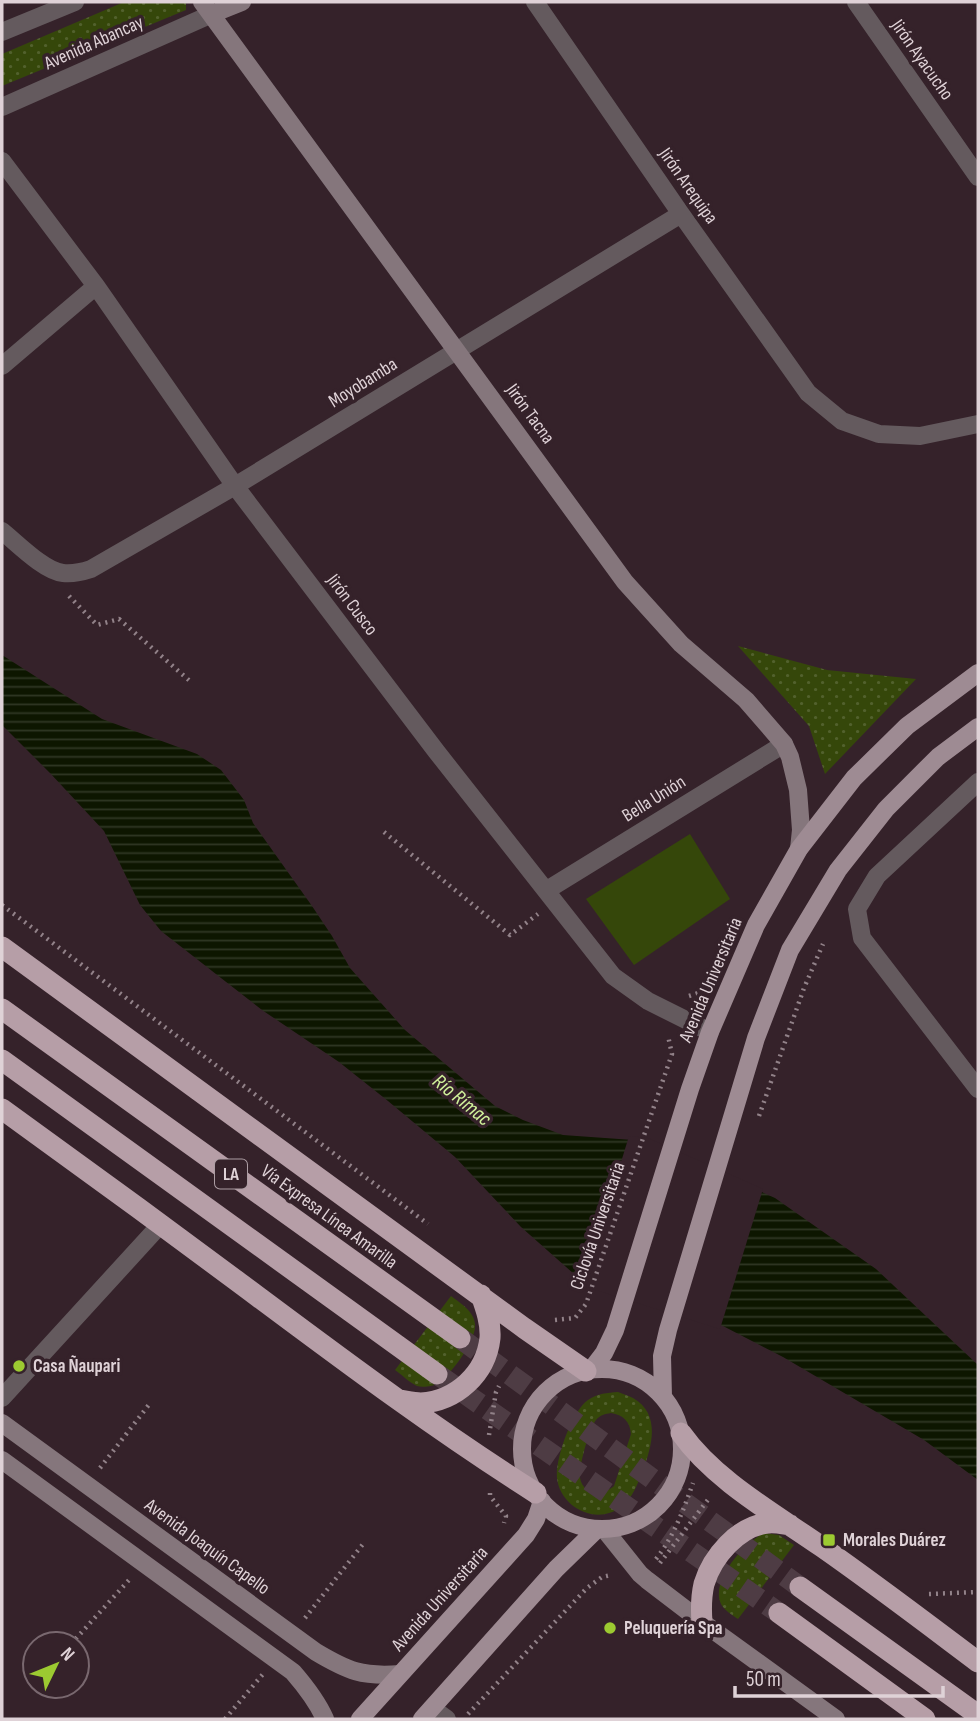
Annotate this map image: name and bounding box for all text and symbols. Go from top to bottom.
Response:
street label: Avenida Abancay [40,11,148,76]
street label: Jirón Ayacucho [885,14,958,105]
street label: Jirón Arequipa [653,143,723,228]
street label: Moyobamba [324,353,402,413]
street label: Jirón Tacna [500,379,559,448]
street label: Jirón Cusco [321,569,383,640]
street label: Bella Unión [618,771,690,827]
street label: Avenida Universitaria [674,914,748,1047]
water label: Río Rímac [428,1069,497,1132]
street label: Ciclovía Universitaria [565,1159,631,1293]
road number: LA [215,1160,247,1189]
street label: Vía Expresa Línea Amarilla [256,1160,402,1274]
place label: Casa Ñaupari [33,1355,120,1378]
marker: Casa Ñaupari [11,1358,27,1374]
street label: Avenida Joaquín Capello [139,1493,274,1600]
place label: Morales Duárez [843,1529,946,1552]
marker: Morales Duárez [821,1532,837,1548]
street label: Avenida Universitaria [386,1542,493,1657]
place label: Peluquería Spa [624,1617,723,1640]
marker: Peluquería Spa [602,1620,618,1636]
north arrow [21,1630,91,1700]
text: N [55,1643,79,1666]
scale bar [735,1654,943,1698]
text: 50 m [746,1667,781,1692]

